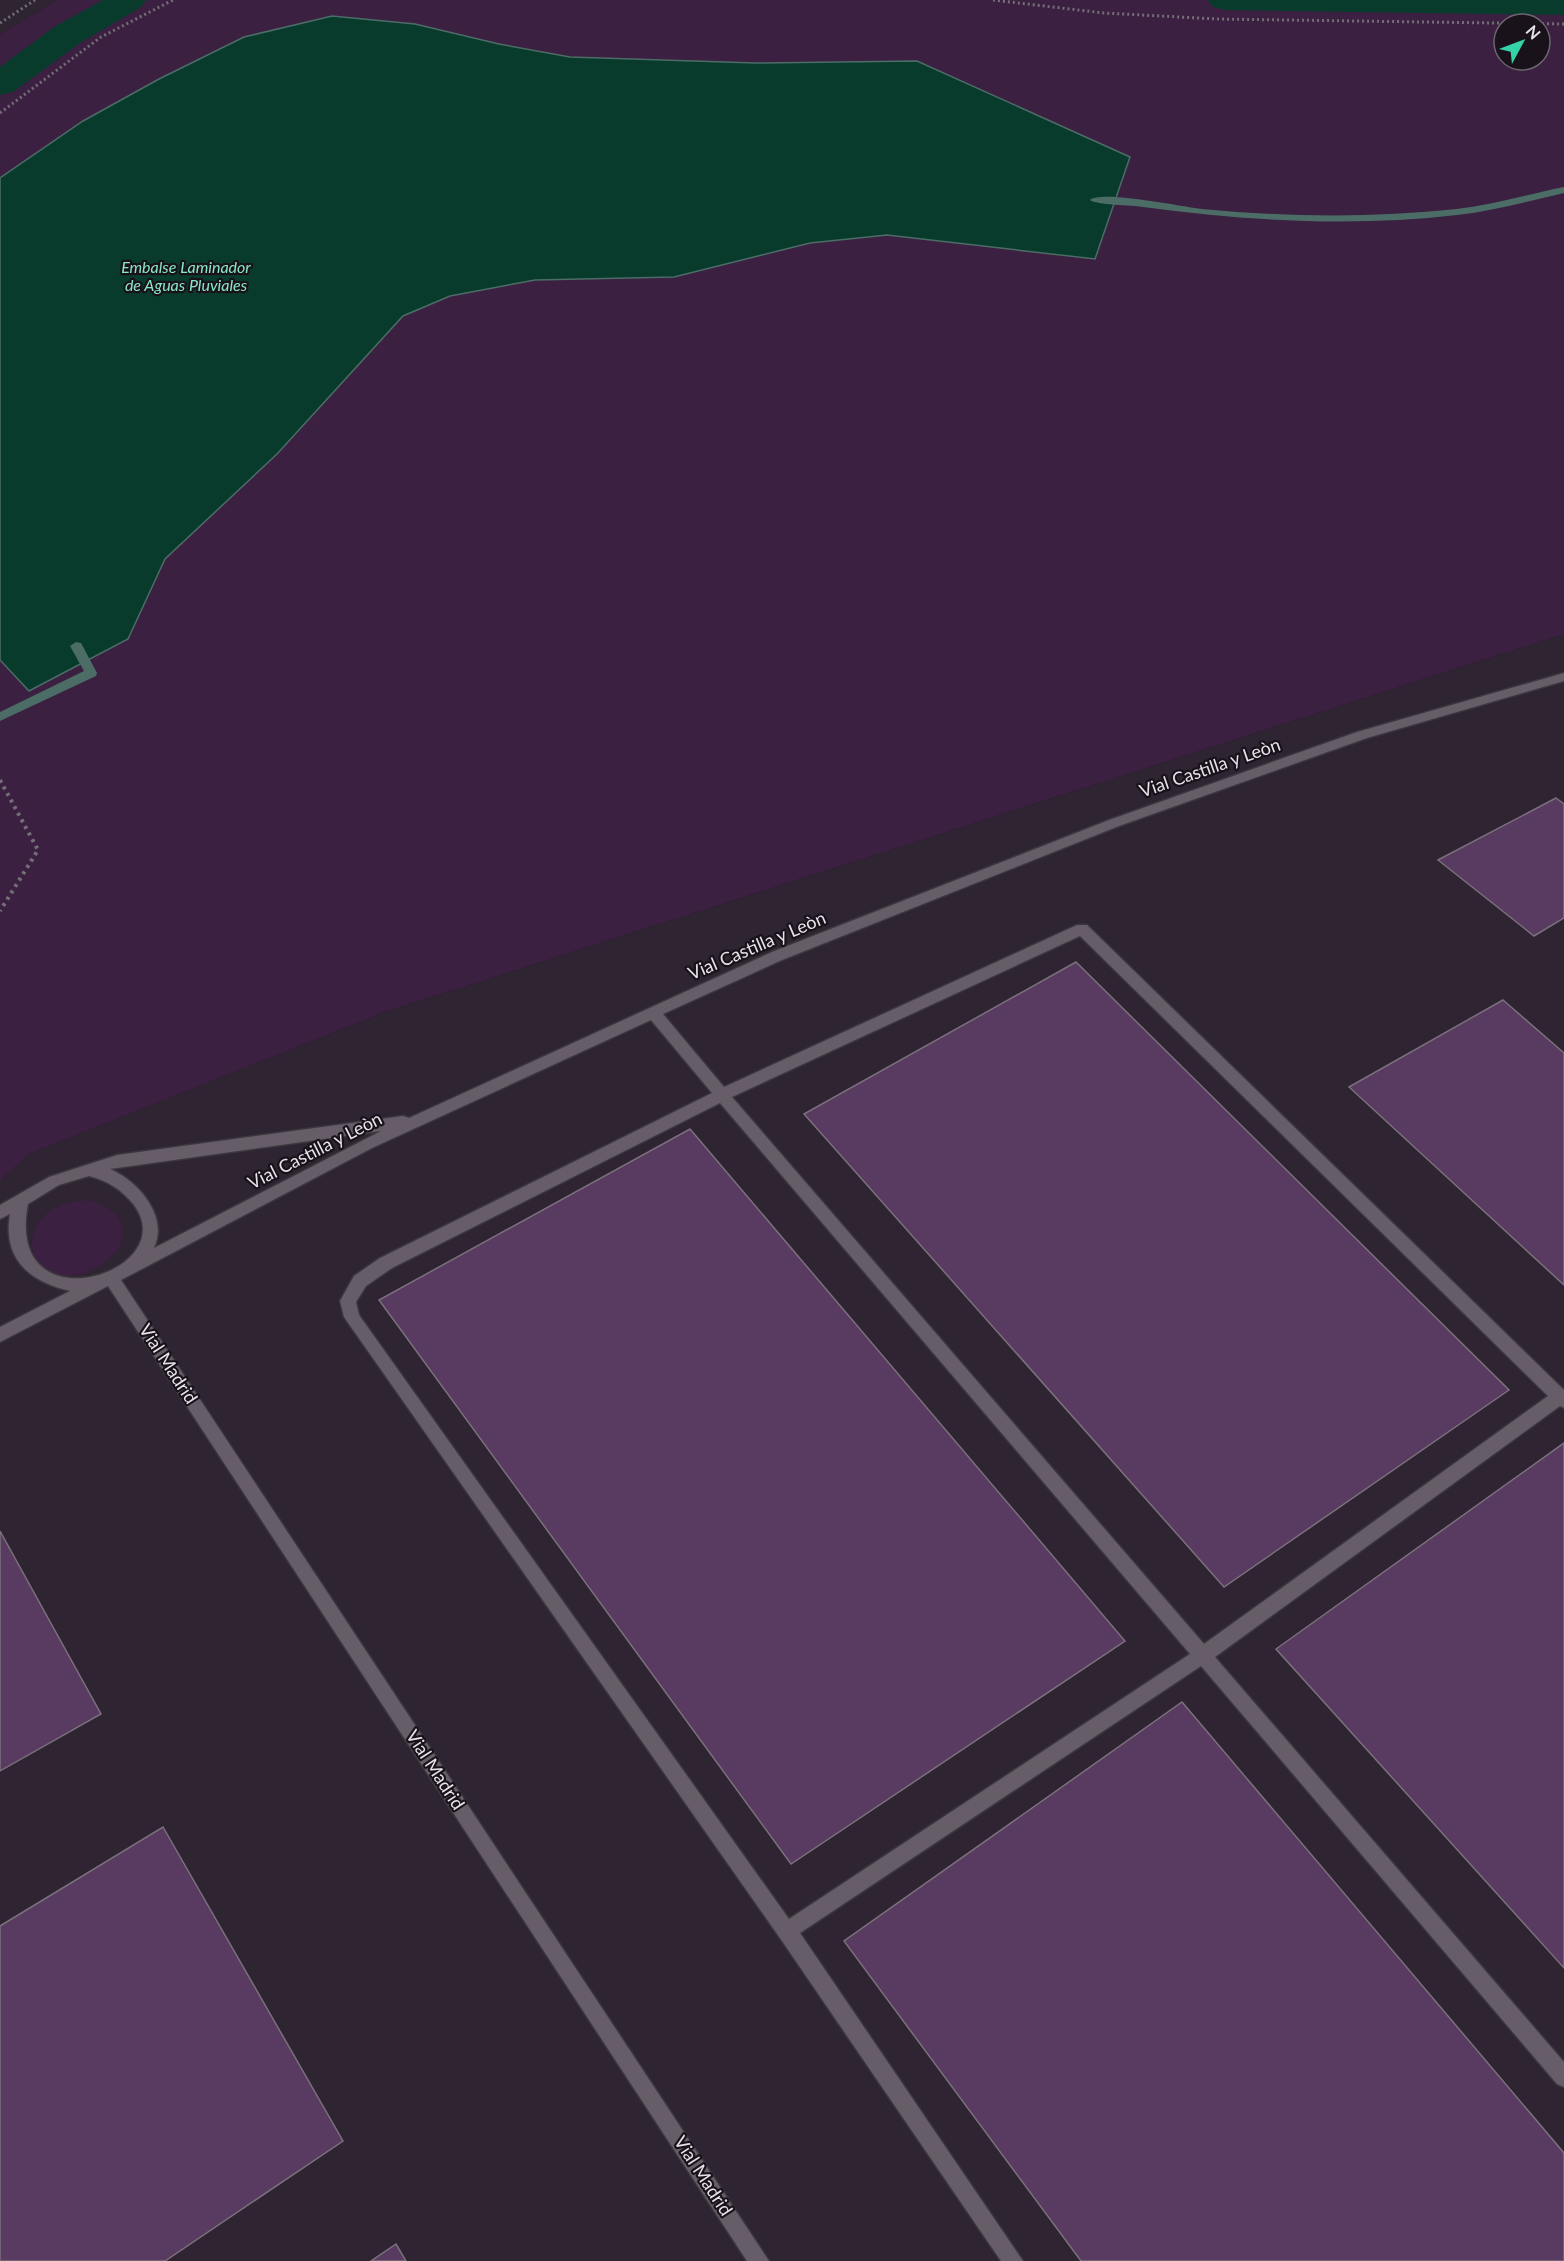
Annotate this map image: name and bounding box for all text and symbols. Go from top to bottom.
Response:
north arrow [1492,12,1552,72]
text: N [1522,21,1545,43]
water label: Embalse Laminador de Aguas Pluviales [121,257,251,294]
street label: Vial Castilla y Leòn [1136,733,1283,801]
street label: Vial Castilla y Leòn [684,906,829,984]
street label: Vial Castilla y Leòn [244,1107,385,1193]
street label: Vial Madrid [135,1319,203,1407]
street label: Vial Madrid [402,1725,470,1813]
street label: Vial Madrid [670,2131,738,2219]

